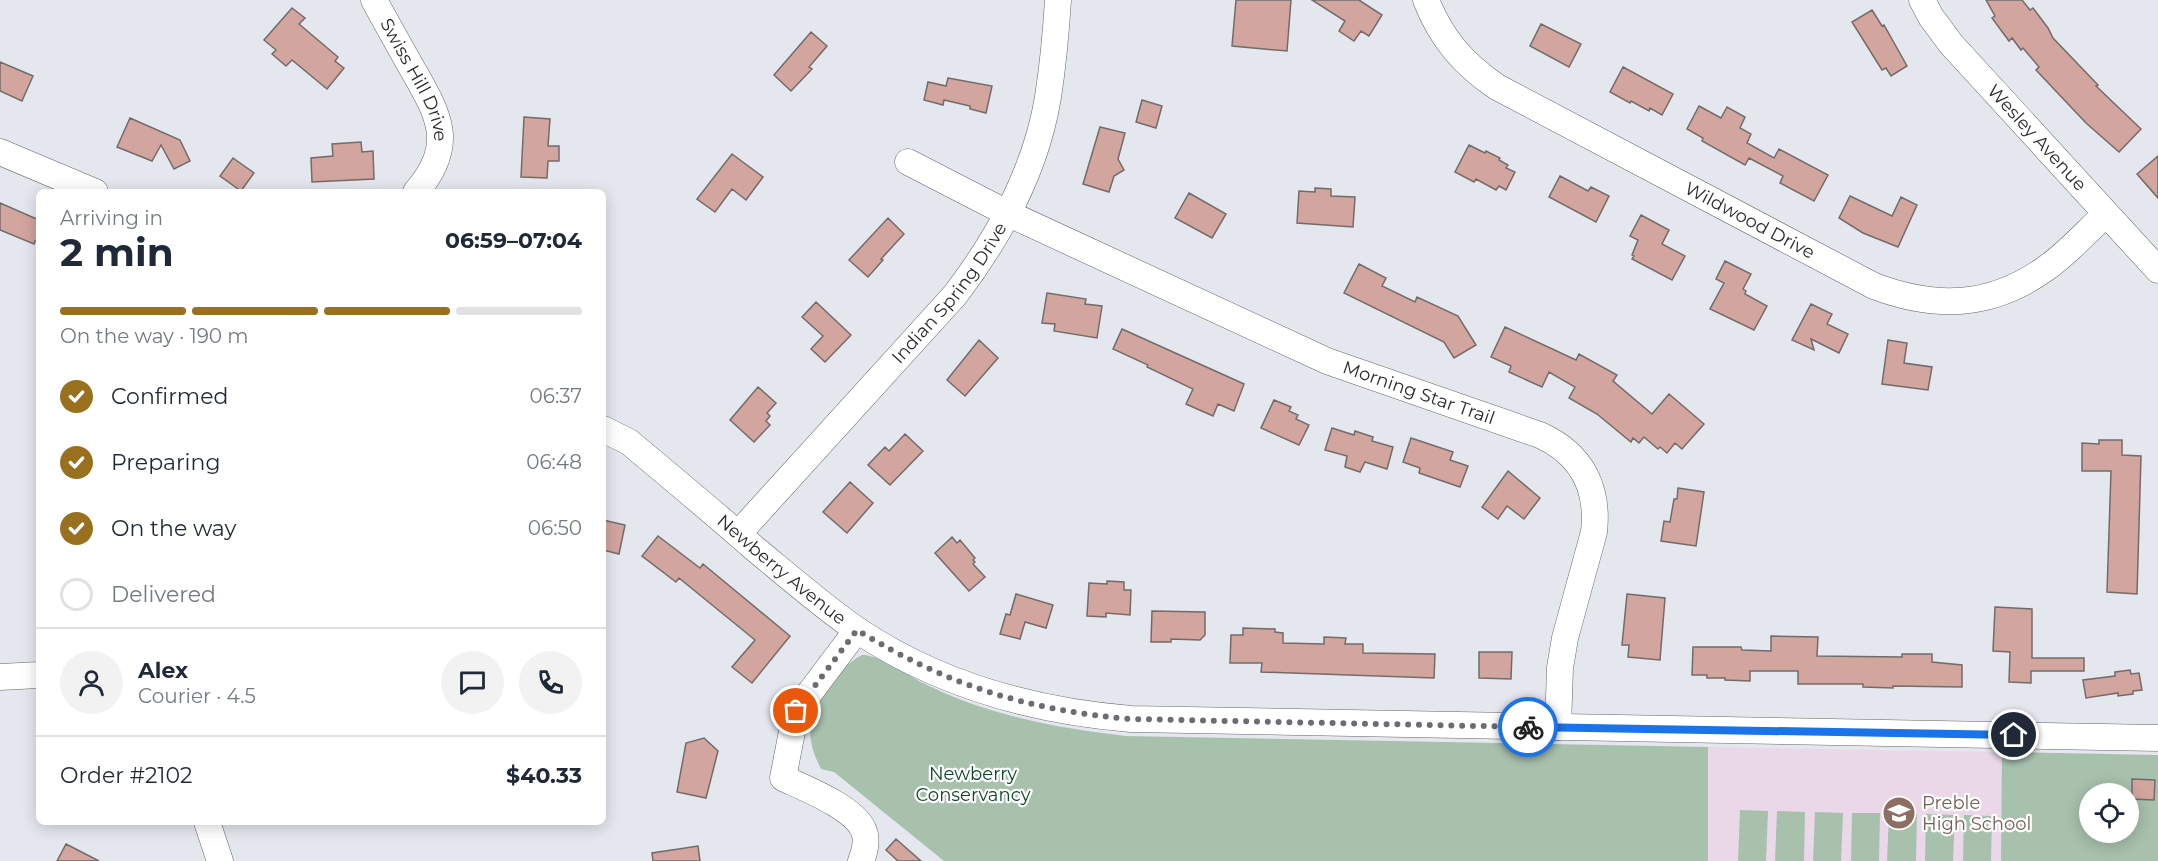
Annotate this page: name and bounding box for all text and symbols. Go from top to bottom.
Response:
street label: Swiss Hill Drive [375,15,451,142]
street label: Wesley Avenue [1983,80,2091,196]
street label: Wildwood Drive [1681,177,1819,264]
text: Arriving in [60,206,163,230]
street label: Indian Spring Drive [887,219,1012,368]
text: 06:59–07:04 [445,227,582,254]
text: 2 min [60,228,174,276]
text: On the way · 190 m [60,324,249,348]
street label: Morning Star Trail [1340,356,1498,429]
icon: check [60,380,93,413]
text: Confirmed [111,383,228,410]
text: 06:37 [530,384,582,408]
icon: check [60,446,93,479]
text: Preparing [111,449,220,476]
text: 06:48 [526,450,582,474]
street label: Newberry Avenue [713,510,850,629]
icon: check [60,512,93,545]
text: On the way [111,515,236,542]
text: 06:50 [528,516,582,540]
text: Delivered [111,581,216,608]
button: person [60,651,123,714]
button: chat [441,651,504,714]
button: phone [519,651,582,714]
text: Alex [138,657,188,684]
text: Courier · 4.5 [138,684,256,708]
pin [770,685,821,736]
icon: bag [779,694,812,727]
courier [1498,697,1558,757]
pin [1988,709,2039,760]
icon: bike [1512,711,1545,744]
icon: home [1997,718,2030,751]
text: Order #2102 [60,762,193,789]
text: $40.33 [506,762,582,789]
park label: Newberry Conservancy [916,763,1031,806]
map controls [2079,783,2139,843]
button: locate [2079,783,2139,843]
place label: Preble High School [1922,792,2031,835]
school or university icon: Preble High School [1881,795,1917,831]

